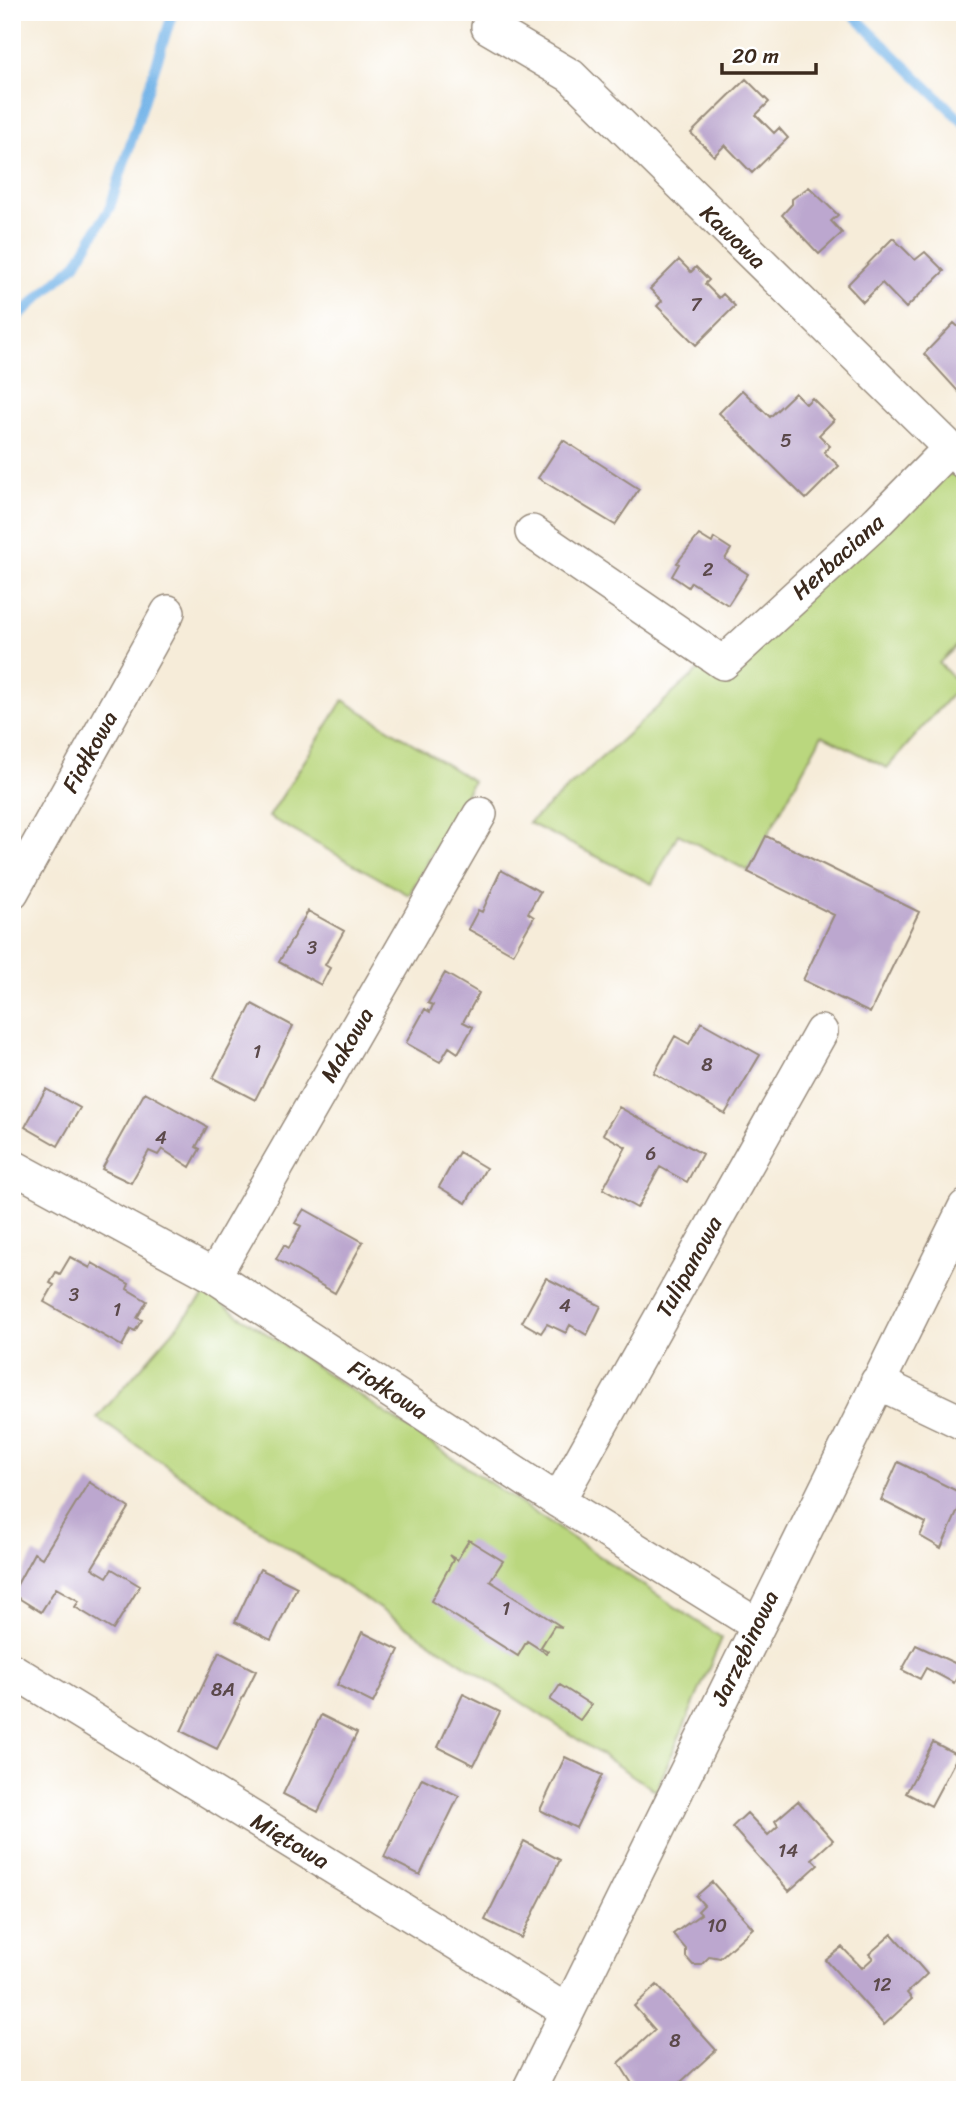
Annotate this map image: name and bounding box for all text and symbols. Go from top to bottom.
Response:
scale bar [722,32,816,76]
text: 20 m [732,37,779,75]
street label: Kawowa [690,194,777,280]
house number: 7 [691,288,703,321]
house number: 5 [780,424,792,457]
street label: Herbaciana [782,503,895,611]
house number: 2 [703,553,714,586]
street label: Fiołkowa [50,703,130,801]
house number: 3 [307,931,318,964]
street label: Makowa [309,999,385,1091]
house number: 1 [253,1035,261,1068]
house number: 8 [701,1048,713,1081]
house number: 4 [155,1121,167,1154]
house number: 6 [646,1137,656,1170]
street label: Tulipanowa [644,1208,734,1326]
house number: 3 [69,1278,80,1311]
house number: 4 [559,1289,571,1322]
house number: 1 [113,1293,121,1326]
street label: Fiołkowa [339,1349,437,1431]
street label: Jarzębinowa [699,1583,791,1714]
house number: 1 [502,1592,510,1625]
house number: 8A [211,1673,235,1706]
street label: Miętowa [243,1801,338,1881]
house number: 14 [778,1834,798,1867]
house number: 10 [707,1909,727,1942]
house number: 12 [872,1968,892,2001]
house number: 8 [669,2024,681,2057]

